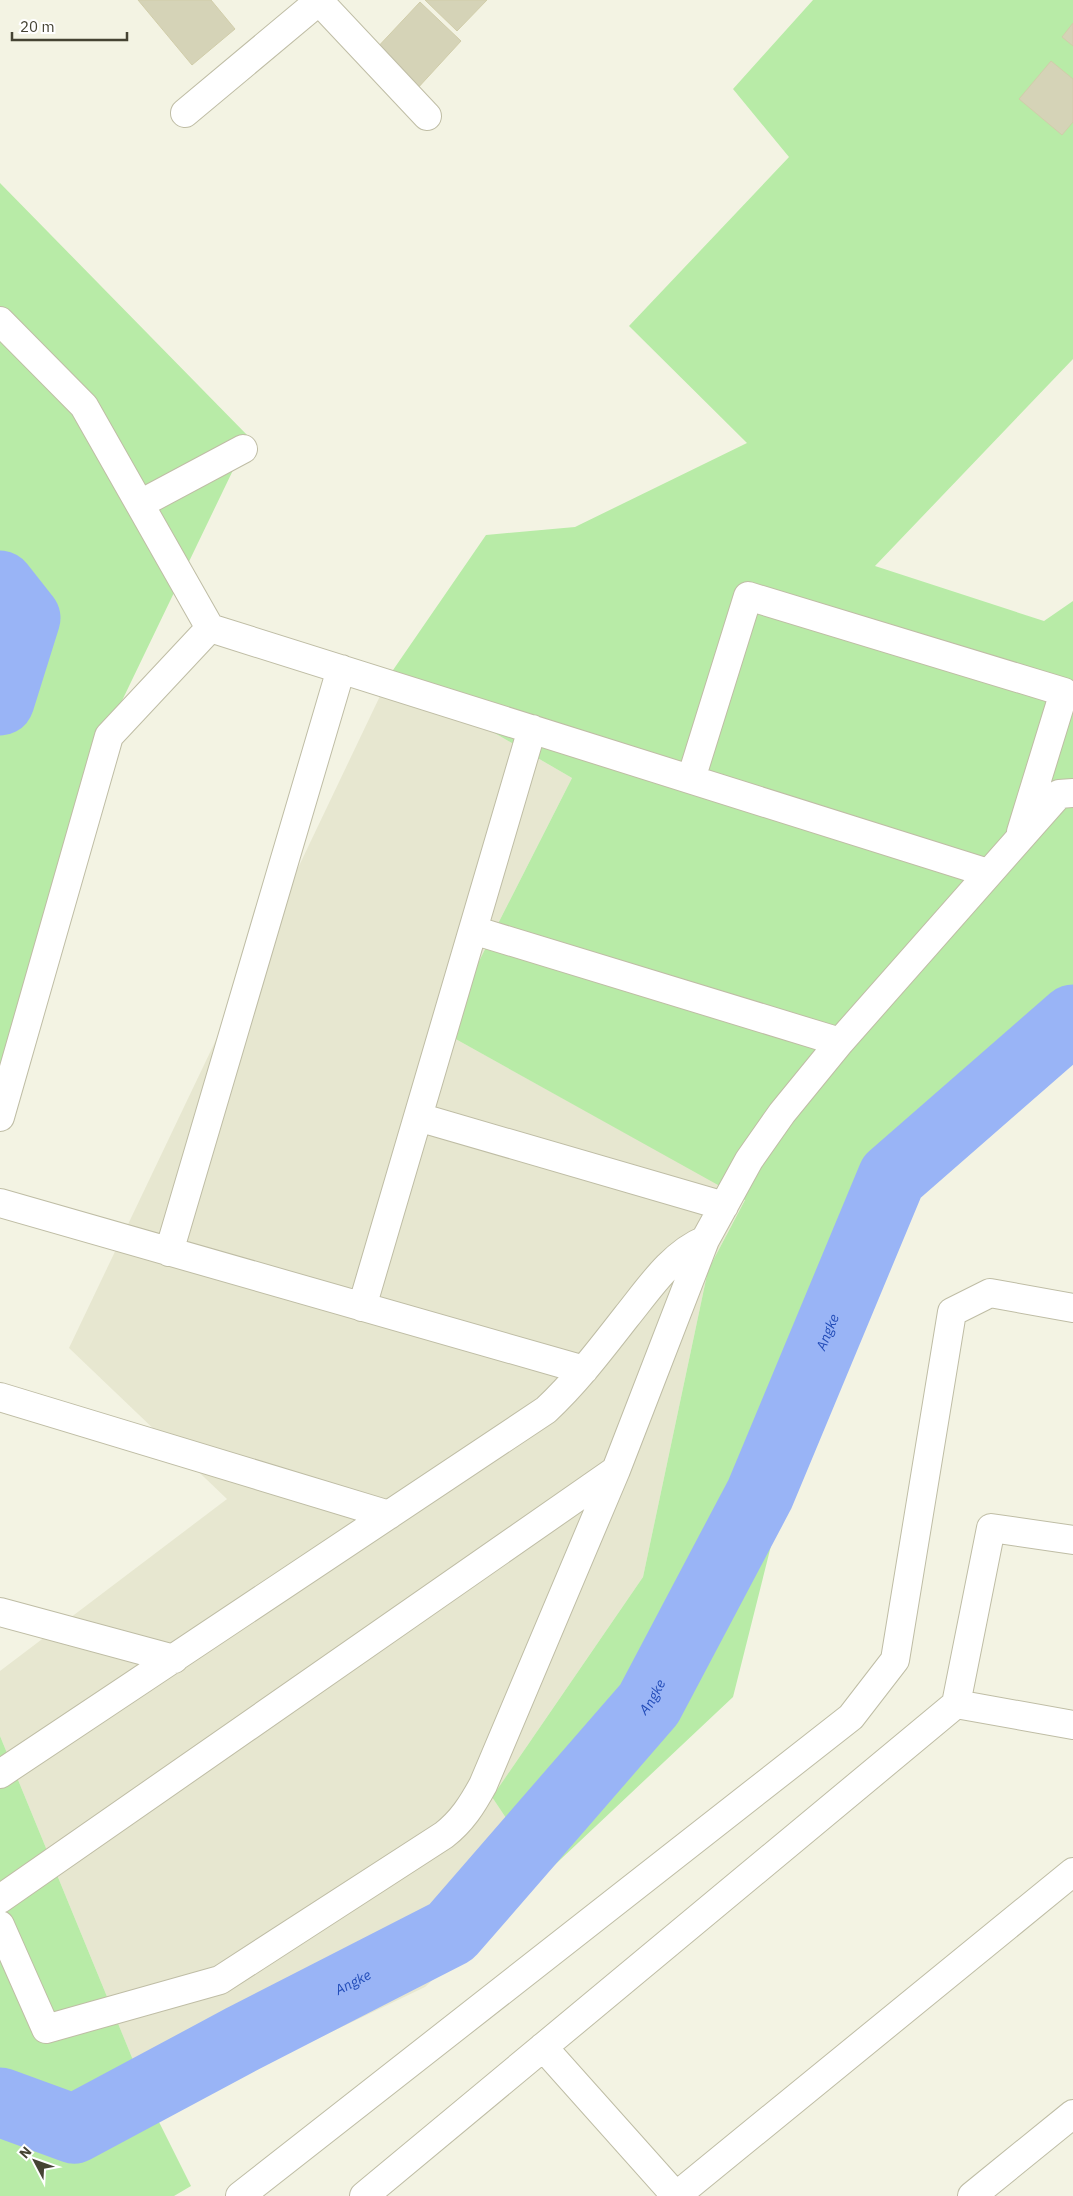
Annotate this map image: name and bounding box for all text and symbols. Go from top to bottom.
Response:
scale bar [12,10,128,42]
text: 20 m [20,17,55,36]
water label: Angke [811,1311,843,1354]
water label: Angke [634,1676,669,1719]
water label: Angke [331,1966,374,1999]
north arrow [10,2136,60,2186]
text: N [15,2143,35,2162]

